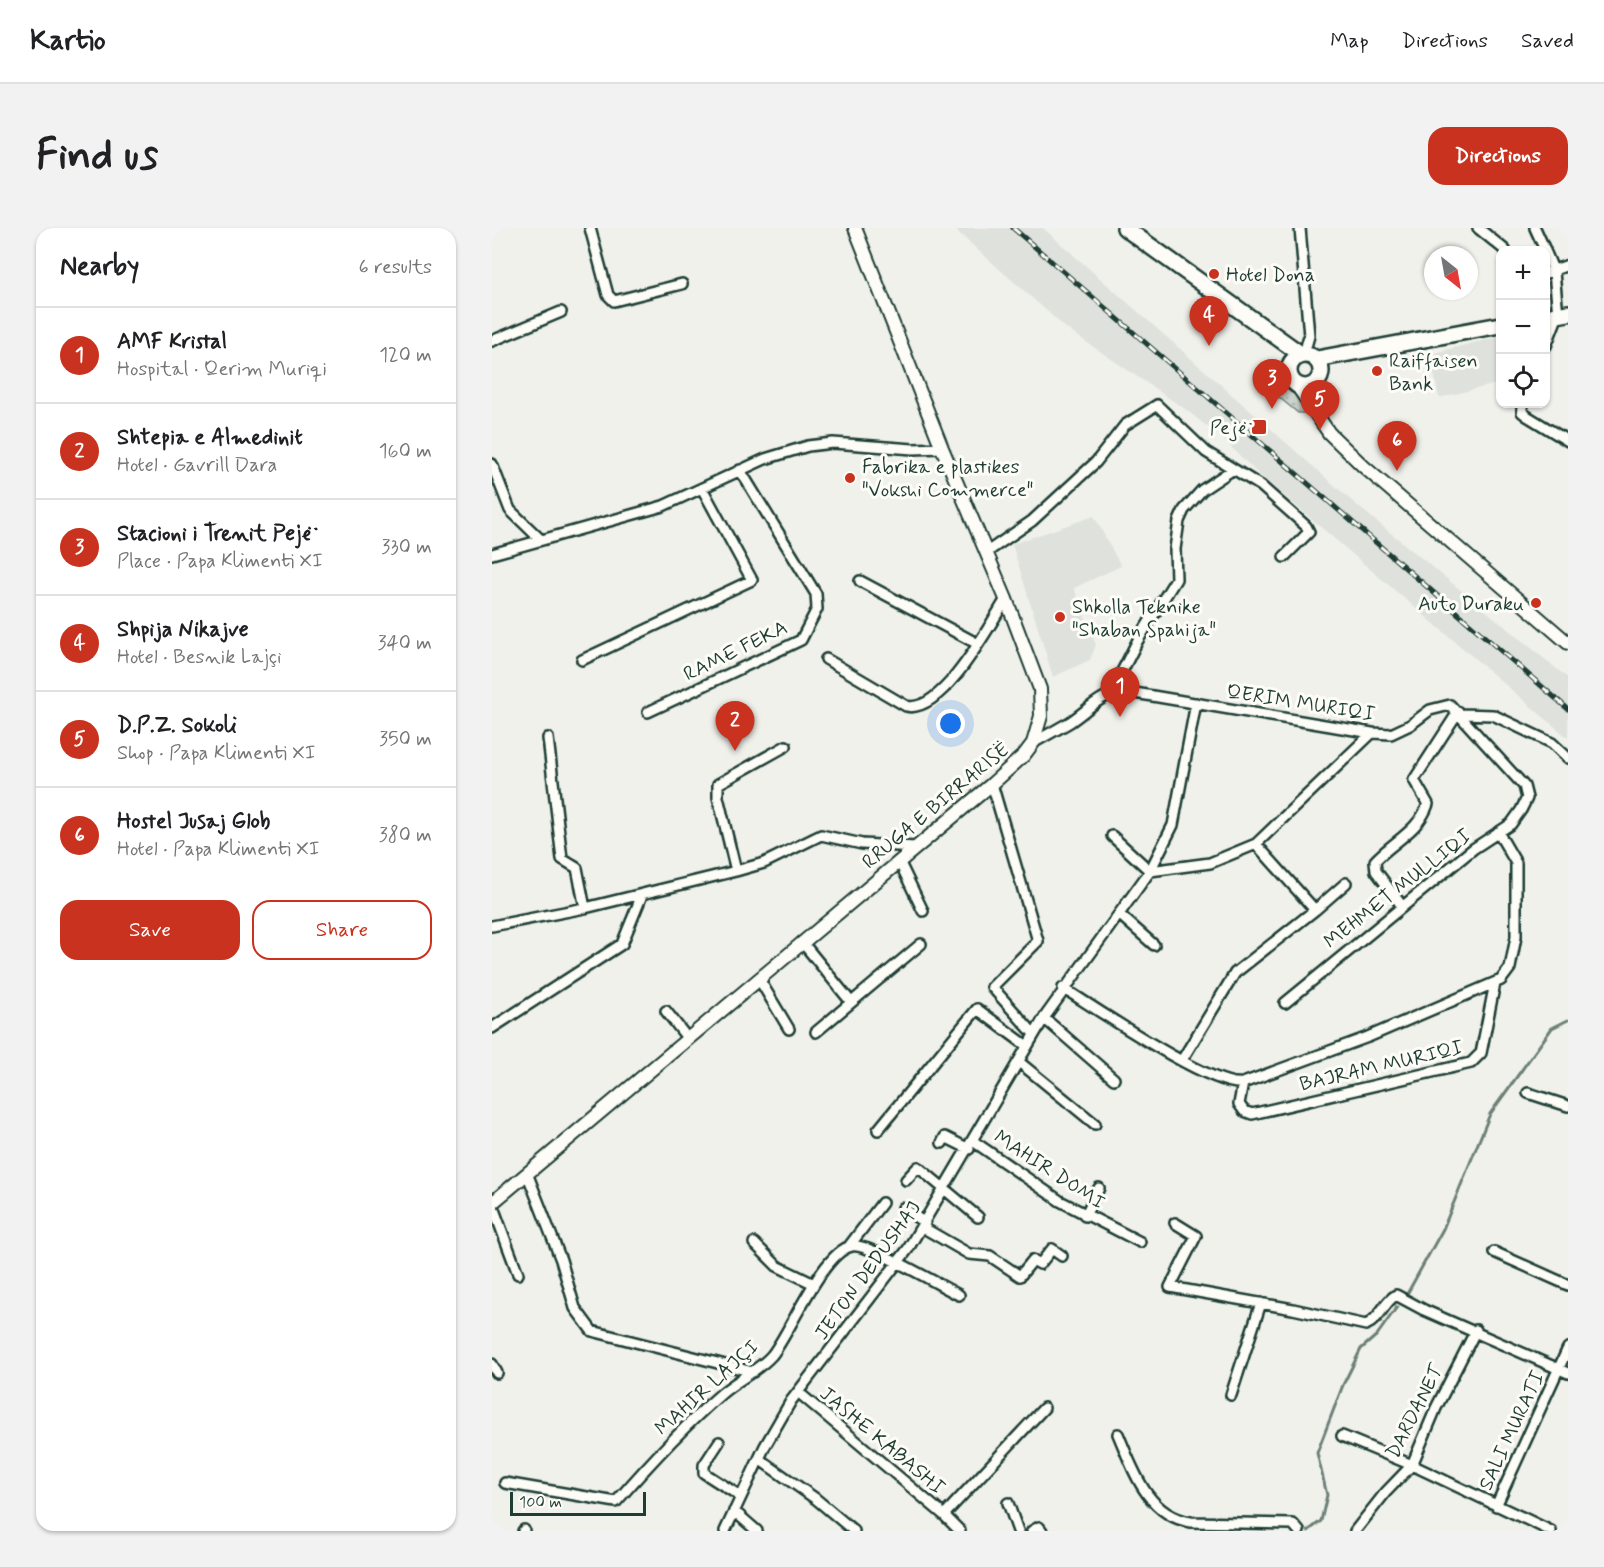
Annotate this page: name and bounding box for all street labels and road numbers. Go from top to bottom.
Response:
street label: RAME FEKA [679,615,792,688]
street label: QERIM MURIQI [1225,678,1377,729]
street label: RRUGA E BIRRARISË [857,736,1016,876]
street label: MEHMET MULLIQI [1319,823,1478,955]
street label: BAJRAM MURIQI [1297,1034,1466,1098]
street label: MAHIR DOMI [988,1124,1110,1216]
street label: JETON DEDUSHAJ [809,1196,928,1346]
street label: MAHIR LAJÇI [649,1334,765,1442]
street label: DARDANET [1380,1359,1451,1463]
street label: SALI MURATI [1473,1366,1552,1495]
street label: JASHE KABASHI [814,1381,951,1502]

